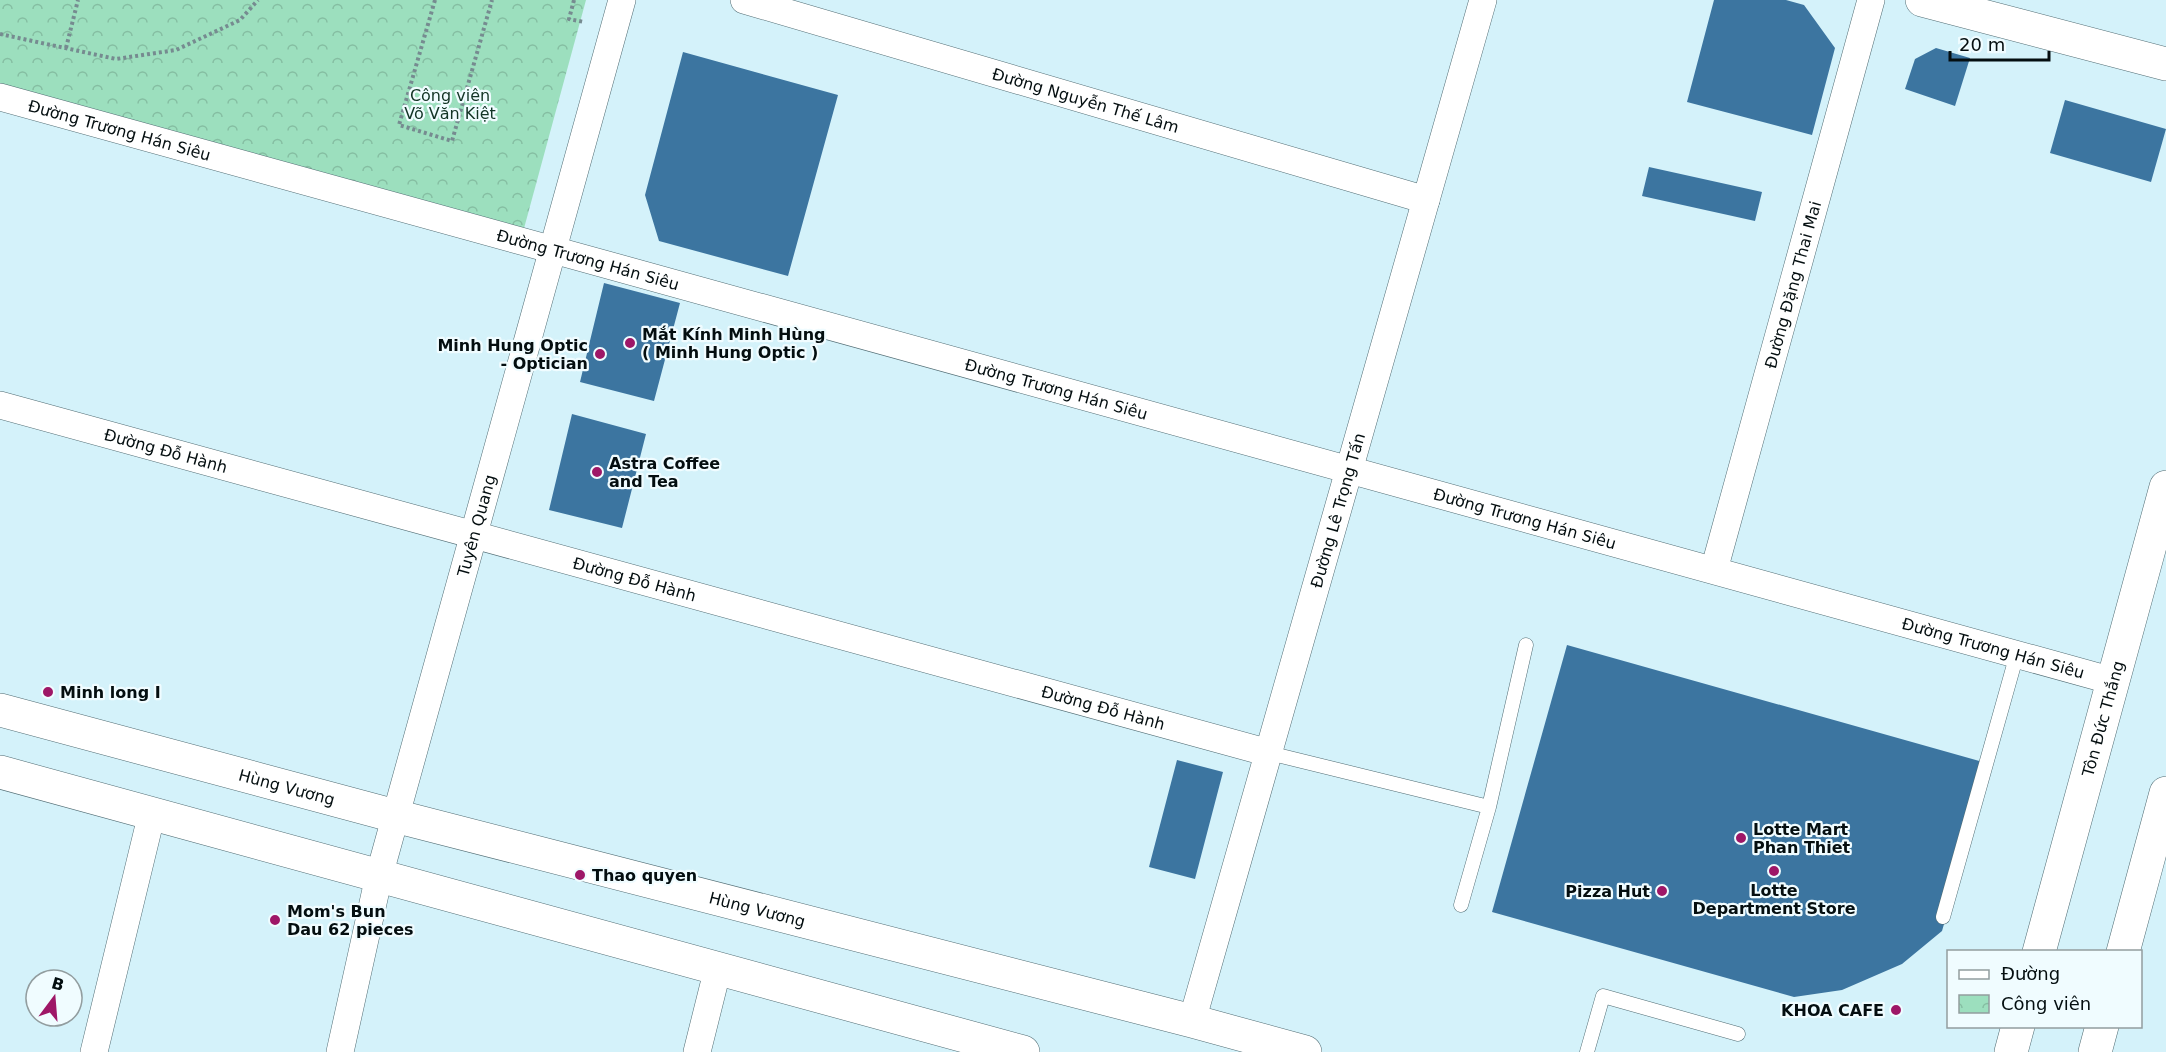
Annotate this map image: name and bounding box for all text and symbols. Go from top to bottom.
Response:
scale bar [1950,24,2049,62]
text: 20 m [1959,34,2005,55]
street label: Đường Nguyễn Thế Lâm [990,64,1181,137]
park label: Công viên Võ Văn Kiệt [404,86,496,123]
street label: Đường Trương Hán Siêu [26,96,213,165]
street label: Đường Đặng Thai Mai [1761,199,1825,371]
street label: Đường Trương Hán Siêu [494,226,681,294]
place label: Mắt Kính Minh Hùng ( Minh Hung Optic ) [642,325,826,362]
place label: Minh Hung Optic - Optician [437,336,588,373]
marker: Mắt Kính Minh Hùng ( Minh Hung Optic ) [623,336,637,350]
marker: Minh Hung Optic - Optician [593,347,607,361]
street label: Đường Trương Hán Siêu [963,355,1150,424]
street label: Đường Đỗ Hành [102,425,230,477]
street label: Đường Lê Trọng Tấn [1307,431,1369,590]
place label: Astra Coffee and Tea [609,454,720,491]
marker: Astra Coffee and Tea [590,465,604,479]
street label: Tuyên Quang [453,473,500,580]
street label: Đường Trương Hán Siêu [1431,485,1618,553]
street label: Đường Đỗ Hành [571,554,698,605]
street label: Đường Trương Hán Siêu [1900,614,2087,683]
street label: Tôn Đức Thắng [2078,659,2128,780]
street label: Đường Đỗ Hành [1039,682,1167,734]
place label: Minh long I [60,683,161,702]
marker: Minh long I [41,685,55,699]
street label: Hùng Vương [237,765,337,809]
place label: Lotte Mart Phan Thiet [1753,820,1851,857]
marker: Lotte Mart Phan Thiet [1734,831,1748,845]
marker: Lotte Department Store [1767,864,1781,878]
place label: Thao quyen [592,866,697,885]
marker: Thao quyen [573,868,587,882]
place label: Lotte Department Store [1693,881,1856,918]
place label: Pizza Hut [1565,882,1650,901]
marker: Pizza Hut [1655,884,1669,898]
street label: Hùng Vương [707,888,807,931]
place label: Mom's Bun Dau 62 pieces [287,902,414,939]
marker: Mom's Bun Dau 62 pieces [268,913,282,927]
legend [1947,950,2142,1028]
text: Đường [2001,963,2060,984]
north arrow [24,968,84,1028]
text: B [50,973,66,995]
text: Công viên [2001,993,2091,1014]
place label: KHOA CAFE [1781,1001,1884,1020]
marker: KHOA CAFE [1889,1003,1903,1017]

